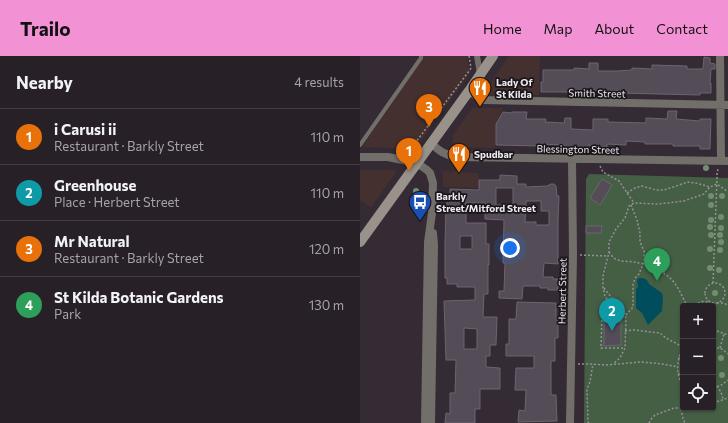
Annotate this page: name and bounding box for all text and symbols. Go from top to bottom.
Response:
text: Trailo [20,17,71,40]
text: Home [483,20,522,37]
text: Map [544,20,572,37]
text: About [594,20,634,37]
text: Contact [656,20,708,37]
text: Nearby [16,72,73,93]
text: 4 results [294,74,344,90]
restaurant icon: Lady Of St Kilda [467,75,493,108]
place label: Lady Of St Kilda [496,76,533,100]
street label: Smith Street [568,87,626,99]
pin: 3 [416,94,442,127]
text: i Carusi ii [54,120,116,138]
text: 1 [26,129,32,145]
text: 110 m [311,129,344,145]
text: Restaurant · Barkly Street [54,138,204,154]
pin: 1 [396,138,422,171]
restaurant icon: Spudbar [446,141,472,174]
street label: Blessington Street [536,142,620,156]
place label: Spudbar [474,148,513,160]
text: Greenhouse [54,176,136,194]
text: 2 [25,185,33,201]
text: 110 m [311,185,344,201]
bus stop icon: Barkly Street/Mitford Street [407,189,433,222]
place label: Barkly Street/Mitford Street [436,190,536,214]
text: Place · Herbert Street [54,194,180,210]
text: Mr Natural [54,232,130,250]
your location [500,238,520,258]
text: 3 [25,241,33,257]
text: 120 m [309,241,344,257]
pin: 4 [644,248,670,281]
text: Restaurant · Barkly Street [54,250,204,266]
street label: Herbert Street [555,258,569,324]
text: St Kilda Botanic Gardens [54,288,224,306]
text: 4 [25,297,33,313]
text: 130 m [309,297,344,313]
pin: 2 [599,298,625,331]
map controls [680,303,716,411]
button: + [680,303,716,339]
text: Park [54,306,81,322]
button: − [680,339,716,375]
button: locate [680,375,716,411]

